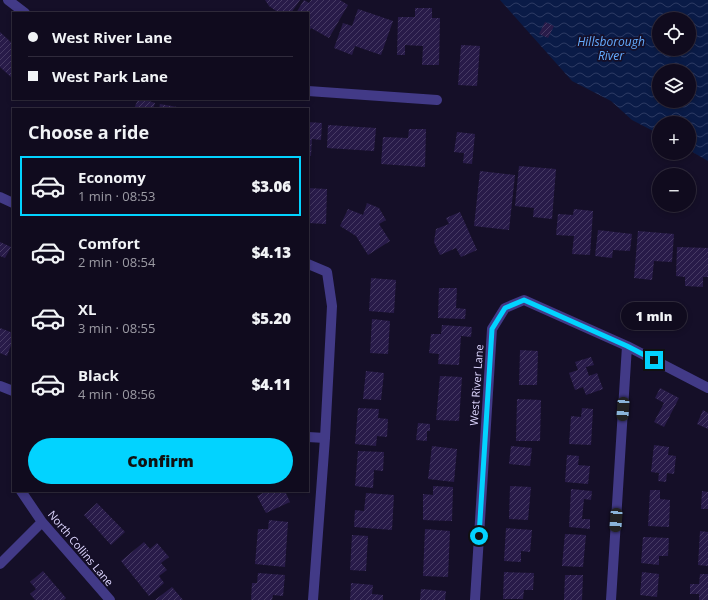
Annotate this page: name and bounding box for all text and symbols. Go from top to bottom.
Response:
map controls [652,12,696,212]
button: locate [652,12,696,56]
text: West River Lane [52,27,172,47]
water label: Hillsborough River [577,33,645,64]
button: layers [652,64,696,108]
text: West Park Lane [52,66,168,86]
button: + [652,116,696,160]
text: Choose a ride [28,120,149,144]
text: Economy [78,167,146,187]
icon: car [30,168,66,204]
button: − [652,168,696,212]
text: $3.06 [252,176,291,196]
text: 1 min · 08:53 [78,187,155,205]
text: Comfort [78,233,140,253]
icon: car [30,234,66,270]
text: $4.13 [252,242,291,262]
text: 2 min · 08:54 [78,253,155,271]
text: XL [78,299,96,319]
icon: car [30,300,66,336]
callout: 1 min [621,302,687,330]
text: 1 min [636,307,672,325]
text: $5.20 [252,308,291,328]
text: 3 min · 08:55 [78,319,155,337]
street label: West River Lane [466,344,486,426]
route end [645,351,663,369]
text: Black [78,365,119,385]
icon: car [30,366,66,402]
text: $4.11 [252,374,291,394]
text: 4 min · 08:56 [78,385,155,403]
car [616,397,630,421]
button: Confirm [28,438,293,484]
street label: North Collins Lane [45,507,117,589]
car [609,508,623,532]
route start [470,527,488,545]

